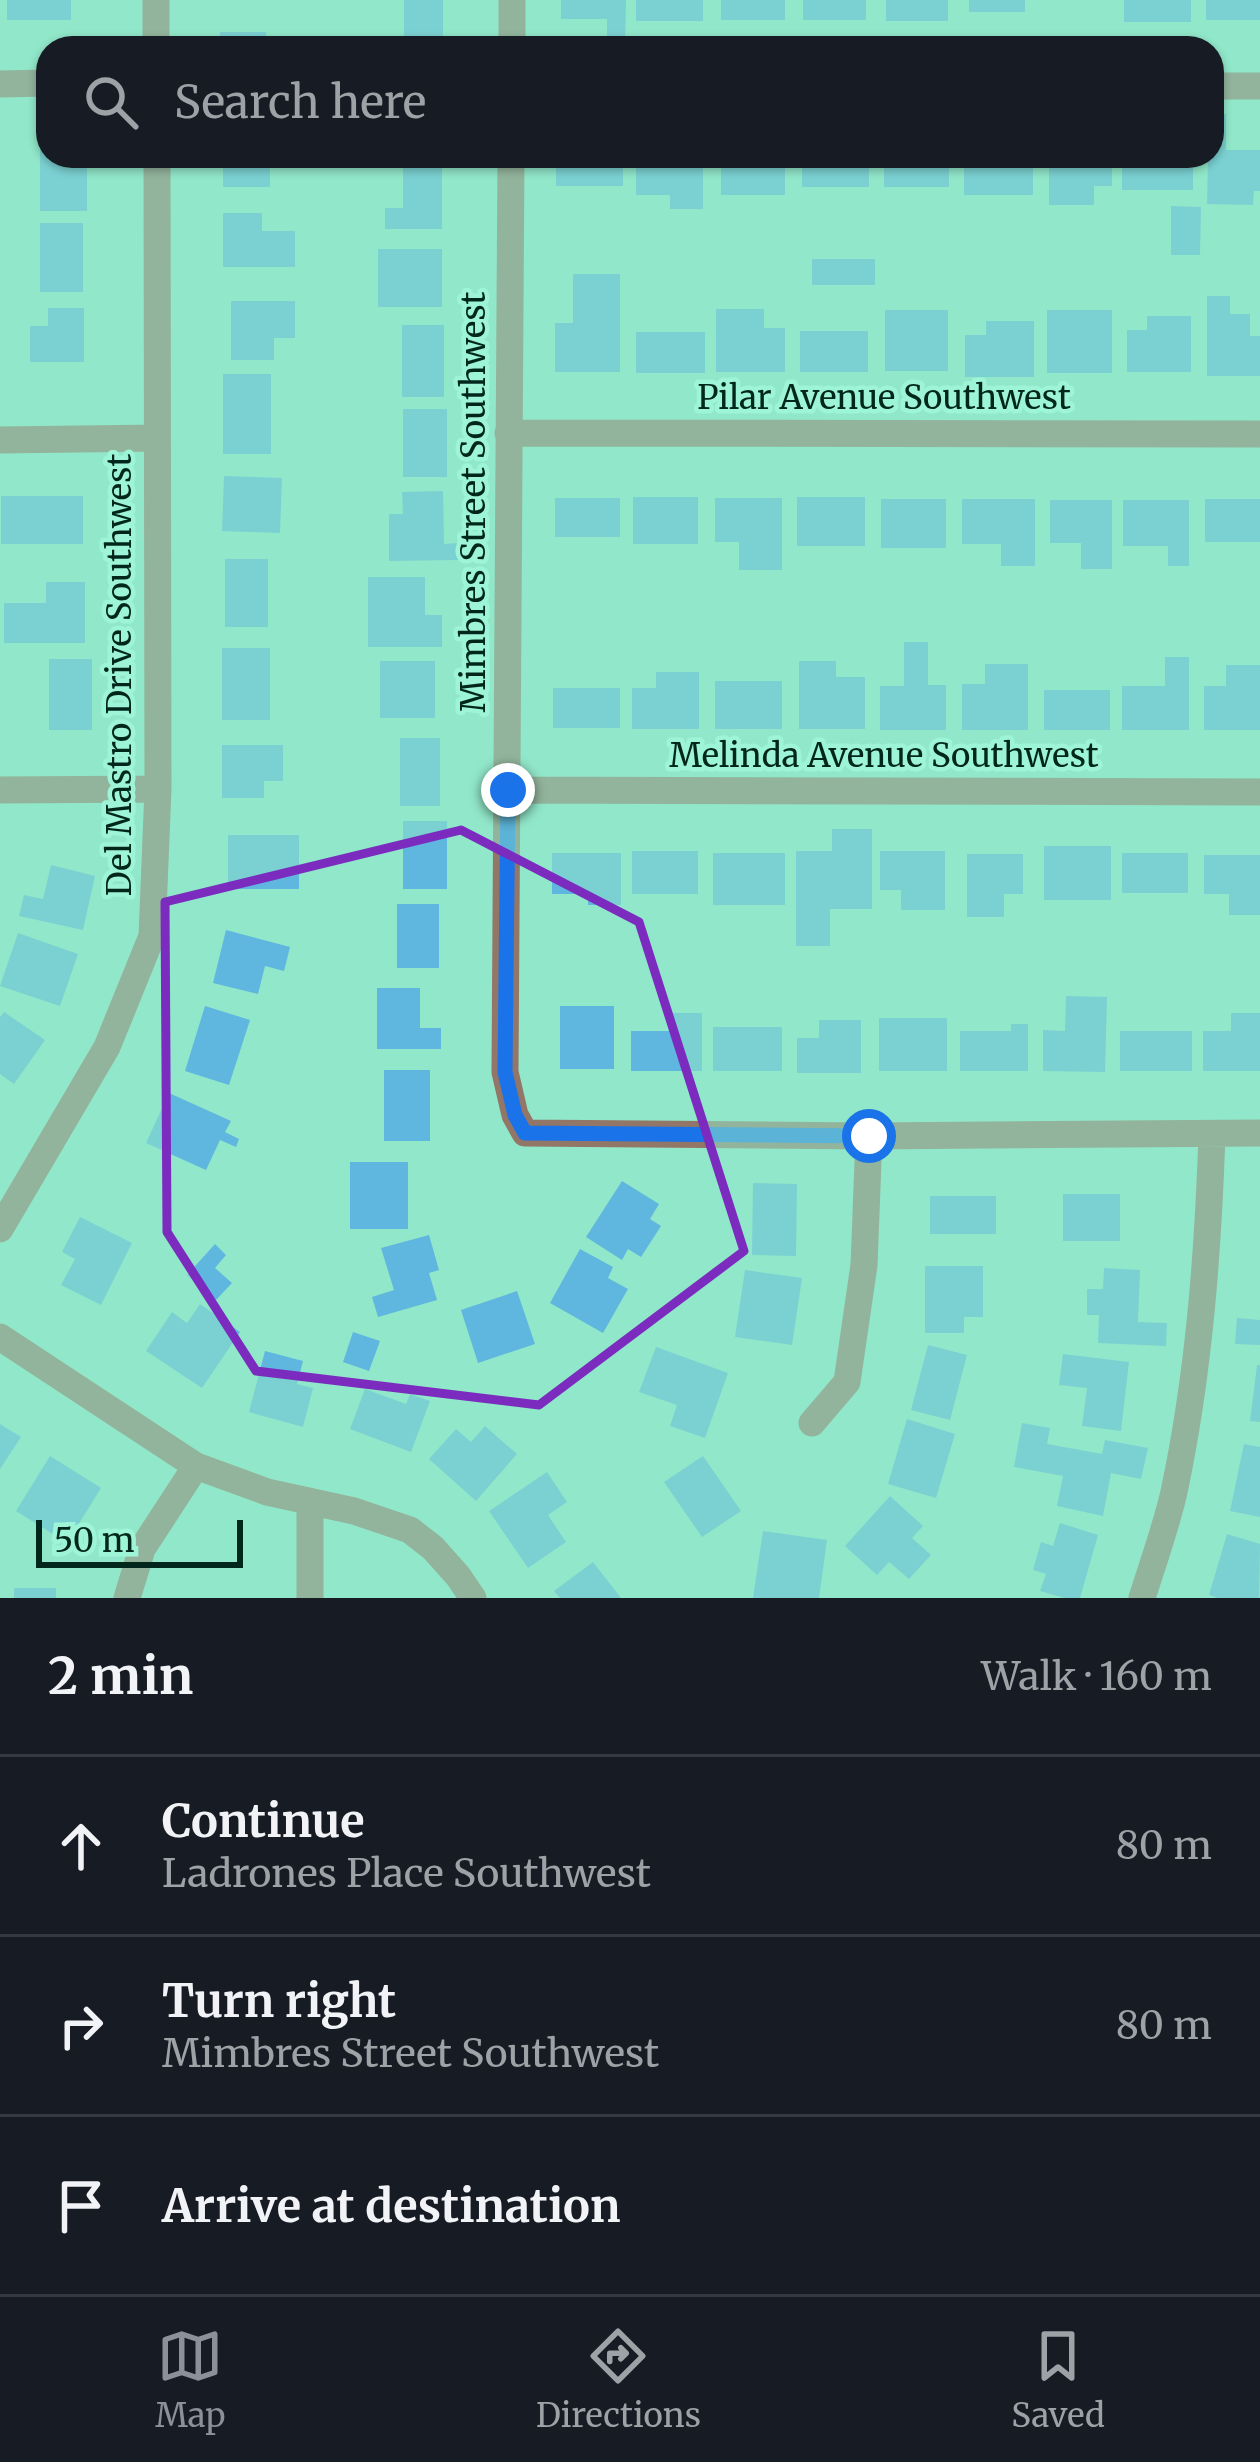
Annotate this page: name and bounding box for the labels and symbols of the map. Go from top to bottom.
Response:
street label: Mimbres Street Southwest [453,291,494,712]
street label: Pilar Avenue Southwest [697,377,1071,418]
street label: Del Mastro Drive Southwest [99,454,140,896]
street label: Melinda Avenue Southwest [669,735,1099,776]
route end [481,763,535,817]
route start [842,1109,896,1163]
scale bar [36,1514,243,1567]

